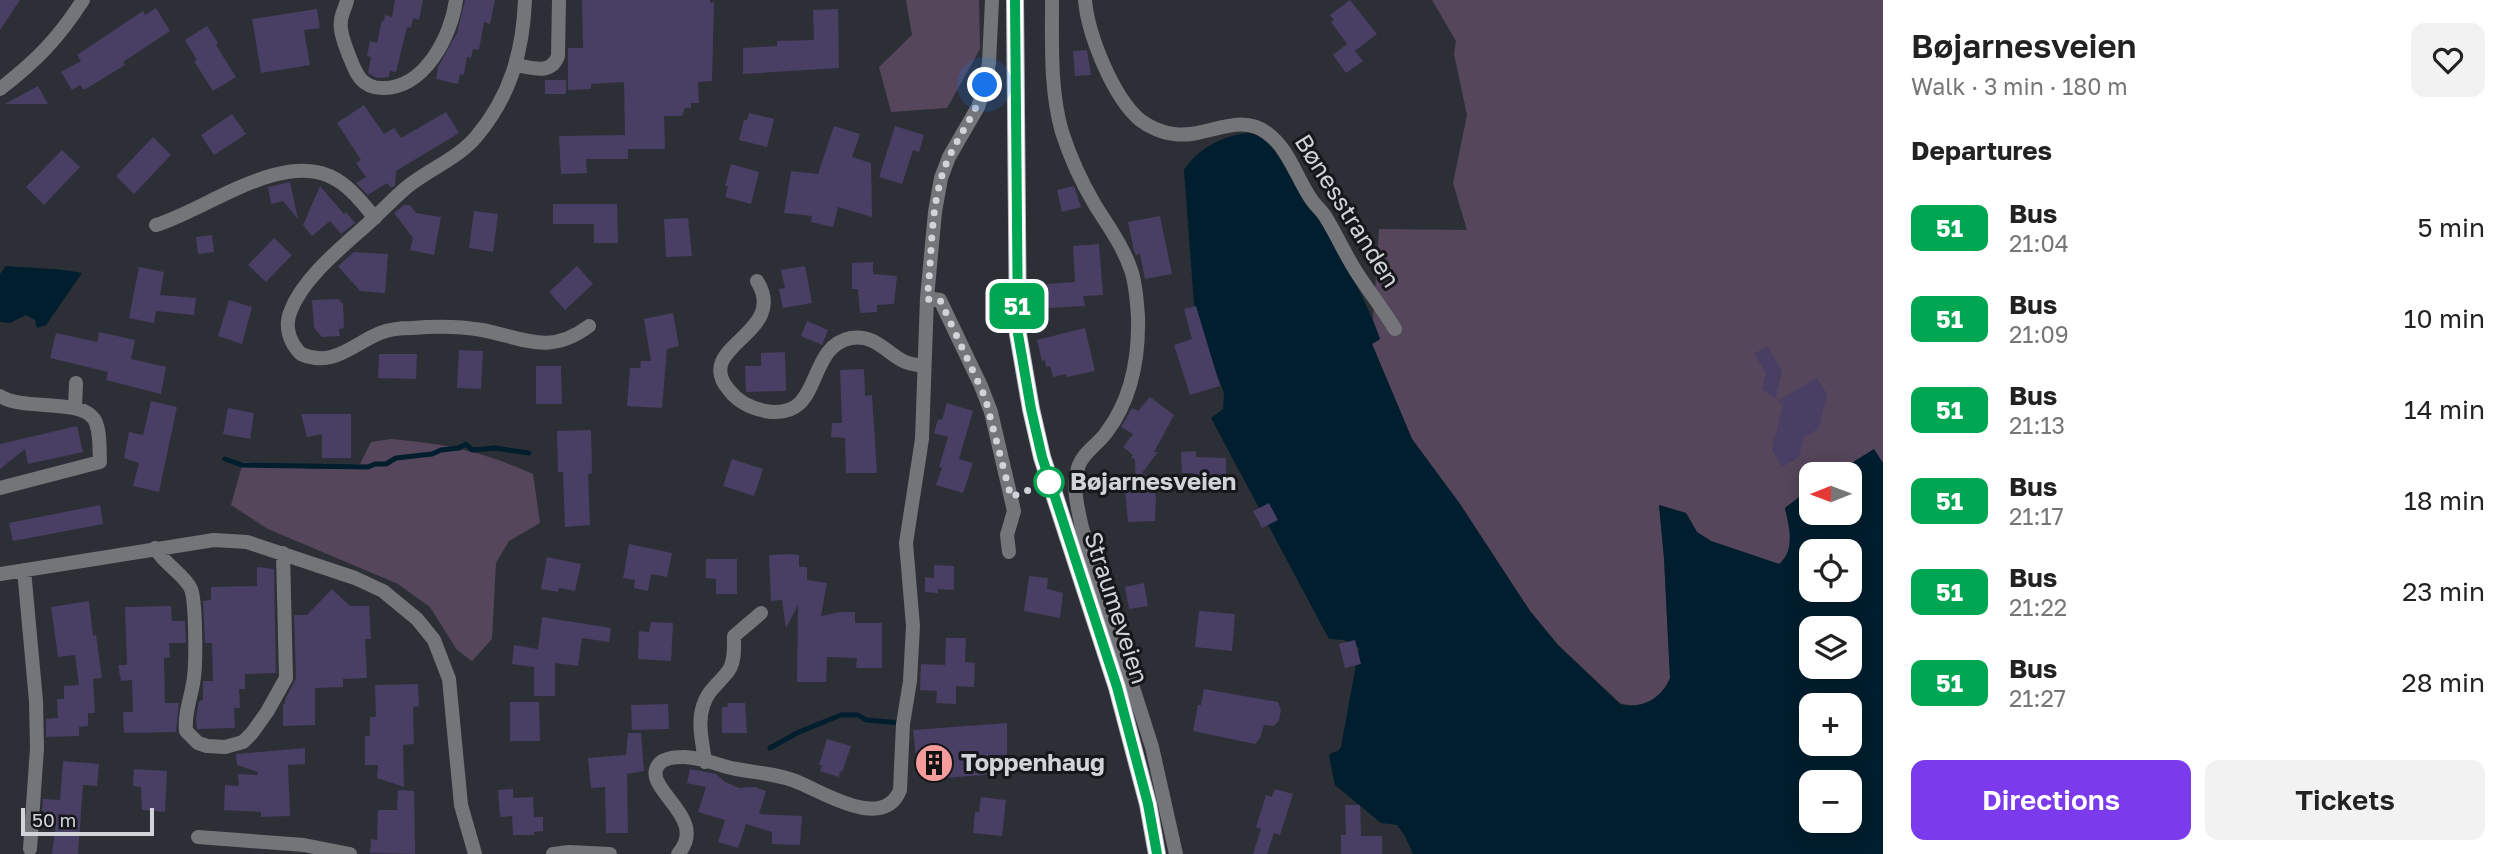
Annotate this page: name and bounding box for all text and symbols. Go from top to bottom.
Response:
button: heart [2411,23,2485,97]
text: Bøjarnesveien [1911,26,2137,65]
your location [967,67,1002,102]
text: Walk · 3 min · 180 m [1911,72,2128,100]
street label: Bønesstranden [1290,128,1407,292]
text: Departures [1911,135,2052,166]
text: Bus [2009,198,2057,229]
text: 5 min [2417,212,2485,243]
text: 51 [1936,213,1963,242]
text: 21:04 [2009,229,2069,257]
line badge: 51 [986,283,1048,329]
text: Bus [2009,289,2057,320]
text: 51 [1004,291,1031,320]
text: 10 min [2404,303,2485,334]
text: 51 [1936,304,1963,333]
text: 21:09 [2009,320,2069,348]
text: Bus [2009,380,2057,411]
text: 14 min [2404,394,2485,425]
text: 51 [1936,395,1963,424]
text: 21:13 [2009,411,2065,439]
north arrow [1799,462,1862,525]
map controls [1799,462,1862,833]
place label: Bøjarnesveien [1070,466,1236,495]
marker: Bøjarnesveien [1034,467,1064,497]
text: Bus [2009,471,2057,502]
text: 18 min [2404,485,2485,516]
text: 51 [1936,486,1963,515]
text: 21:17 [2009,502,2064,530]
street label: Straumeveien [1079,528,1156,687]
button: locate [1799,539,1862,602]
text: Bus [2009,562,2057,593]
text: 23 min [2402,576,2485,607]
text: 51 [1936,577,1963,606]
text: 21:22 [2009,593,2067,621]
button: layers [1799,616,1862,679]
text: Bus [2009,653,2057,684]
text: 28 min [2402,667,2485,698]
text: 51 [1936,668,1963,697]
text: 21:27 [2009,684,2066,712]
button: + [1799,693,1862,756]
building icon: Toppenhaug [913,742,955,784]
place label: Toppenhaug [961,747,1105,776]
button: Directions [1911,760,2191,840]
button: Tickets [2205,760,2485,840]
button: − [1799,770,1862,833]
scale bar [21,805,154,837]
text: 50 m [32,808,76,831]

